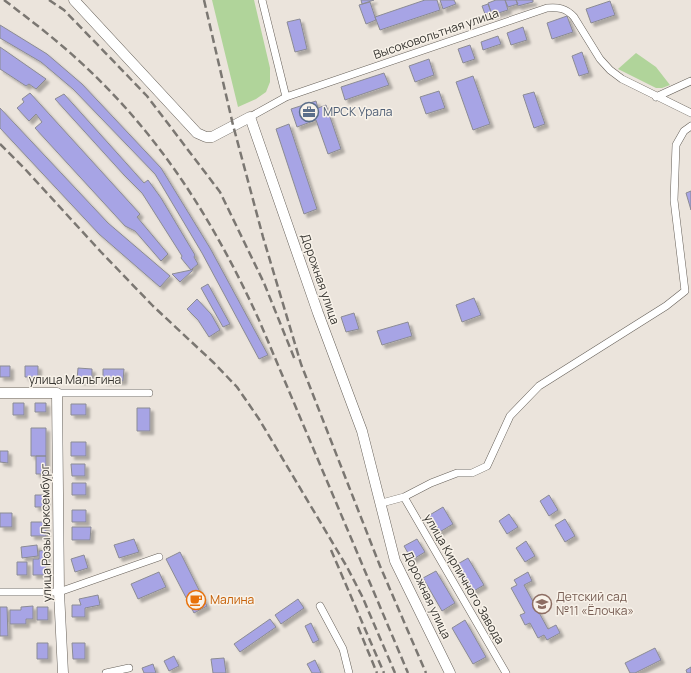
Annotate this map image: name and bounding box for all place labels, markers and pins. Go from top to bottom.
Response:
office icon: МРСК Урала [298,101,320,123]
place label: МРСК Урала [323,103,393,120]
place label: Детский сад №11 «Ёлочка» [556,588,634,619]
cafe icon: Малина [185,589,207,611]
place label: Малина [210,591,254,608]
school or university icon: Детский сад №11 «Ёлочка» [531,593,553,615]

